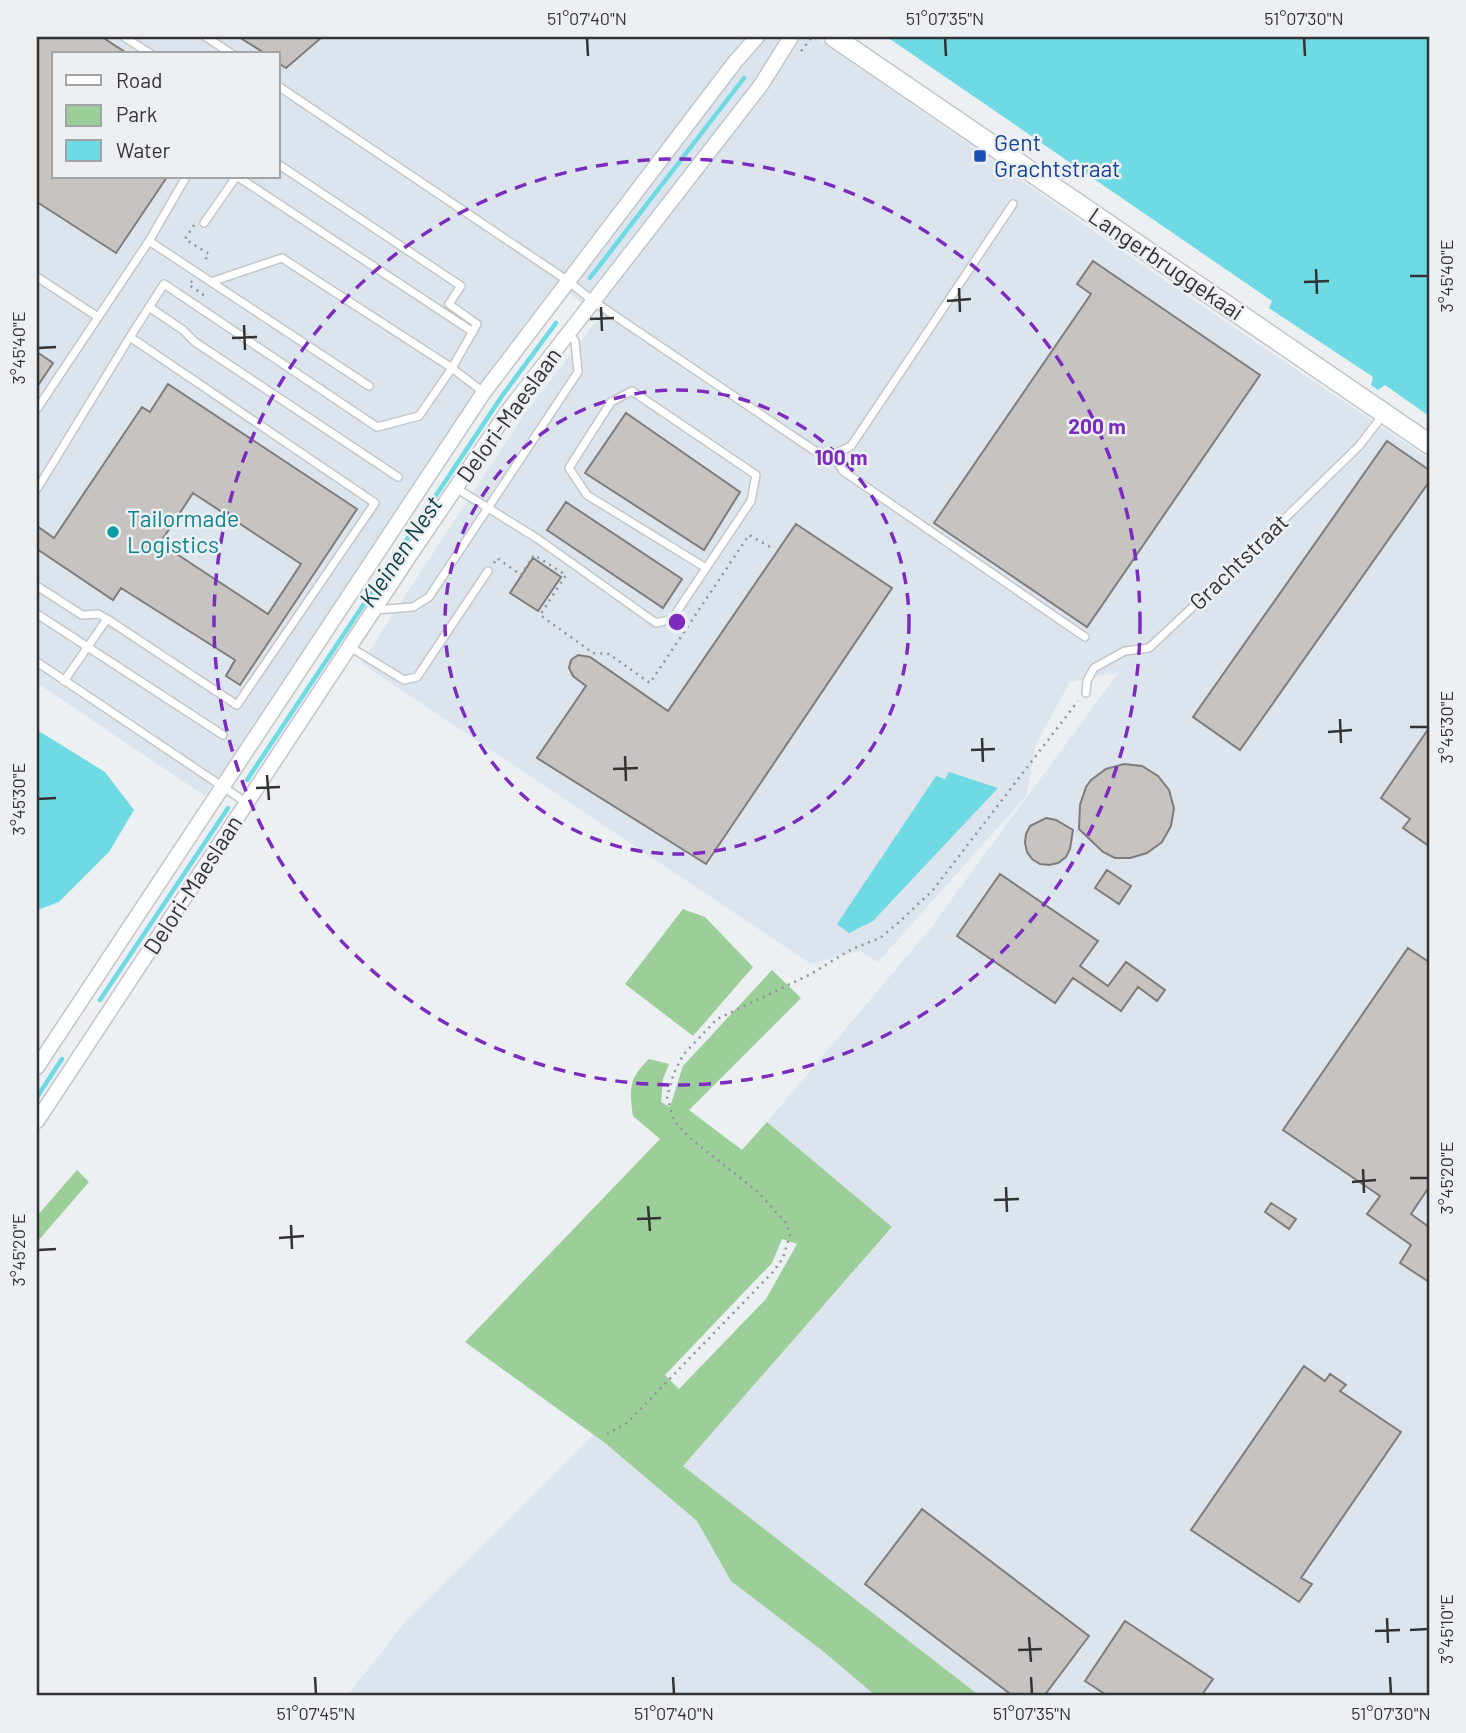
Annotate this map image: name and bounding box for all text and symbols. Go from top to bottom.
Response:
text: 51°07'40"N [547,7,627,29]
text: 51°07'35"N [906,7,984,29]
text: 51°07'30"N [1264,7,1344,29]
legend [52,52,280,178]
text: Road [116,67,162,92]
text: Park [116,101,157,126]
place label: Gent Grachtstraat [994,128,1120,182]
text: Water [116,137,171,162]
marker: Gent Grachtstraat [972,148,988,164]
street label: Langerbruggekaai [1084,201,1249,325]
text: 3°45'40"E [1435,239,1457,313]
text: 3°45'40"E [7,311,29,385]
street label: Delori-Maeslaan [450,341,567,487]
text: 200 m [1068,413,1126,438]
text: 100 m [814,444,868,469]
water label: Kleinen Nest [352,490,448,612]
place label: Tailormade Logistics [127,504,239,558]
street label: Grachtstraat [1183,507,1294,615]
marker: Tailormade Logistics [105,524,121,540]
centre of rings [665,610,689,634]
text: 3°45'30"E [1435,691,1457,763]
text: 3°45'30"E [7,763,29,835]
street label: Delori-Maeslaan [137,810,248,959]
text: 3°45'20"E [1435,1141,1457,1215]
text: 3°45'20"E [7,1213,29,1287]
text: 3°45'10"E [1435,1594,1457,1664]
text: 51°07'45"N [277,1702,355,1724]
text: 51°07'40"N [634,1702,714,1724]
text: 51°07'35"N [993,1702,1071,1724]
text: 51°07'30"N [1351,1702,1431,1724]

